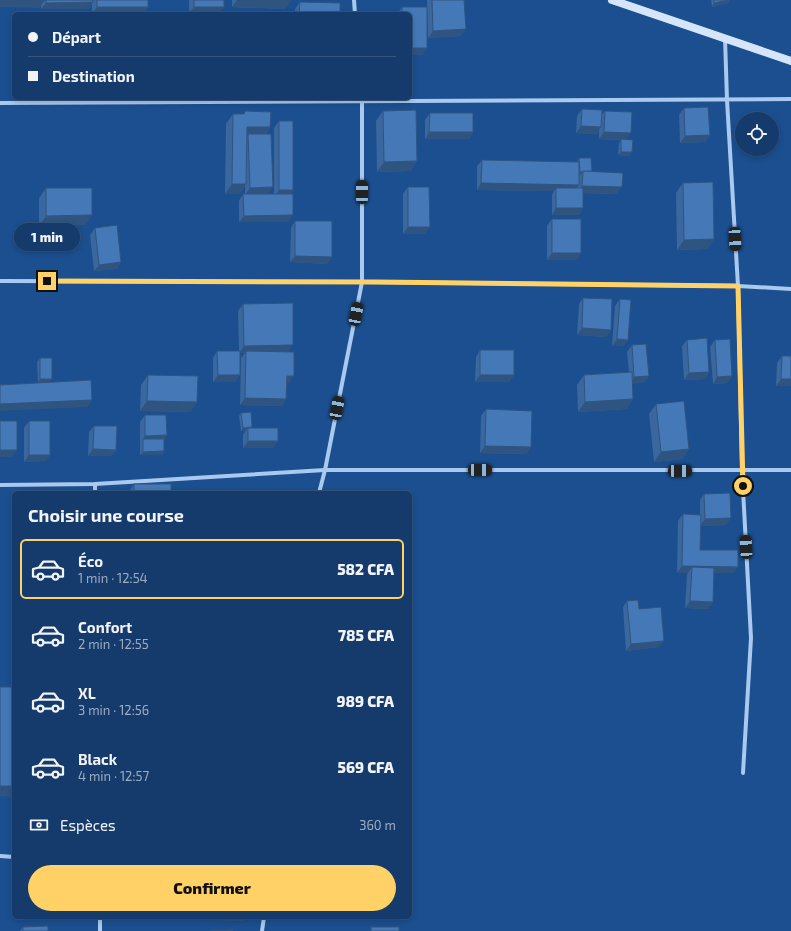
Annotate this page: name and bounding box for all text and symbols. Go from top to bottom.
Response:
text: Départ [52,28,101,46]
text: Destination [52,67,135,85]
map controls [735,112,779,156]
button: locate [735,112,779,156]
car [356,180,368,204]
callout: 1 min [14,223,80,251]
car [728,227,742,251]
text: 1 min [31,229,63,245]
route end [38,272,56,290]
car [348,301,364,327]
car [329,395,345,421]
car [468,464,492,476]
car [668,465,692,477]
route start [734,477,752,495]
text: Choisir une course [28,504,184,526]
car [739,535,753,559]
icon: car [30,551,66,587]
text: Éco [78,552,103,570]
text: 582 CFA [337,560,394,578]
text: 1 min · 12:54 [78,570,148,586]
icon: car [30,617,66,653]
text: Confort [78,618,132,636]
text: 785 CFA [338,626,394,644]
text: 2 min · 12:55 [78,636,149,652]
icon: car [30,683,66,719]
text: XL [78,684,96,702]
text: 989 CFA [336,692,394,710]
text: 3 min · 12:56 [78,702,149,718]
icon: car [30,749,66,785]
text: Black [78,750,117,768]
text: 569 CFA [338,758,394,776]
text: 4 min · 12:57 [78,768,149,784]
icon: cash [28,814,50,836]
text: Espèces [60,816,116,834]
text: 360 m [359,817,396,833]
button: Confirmer [28,865,396,911]

